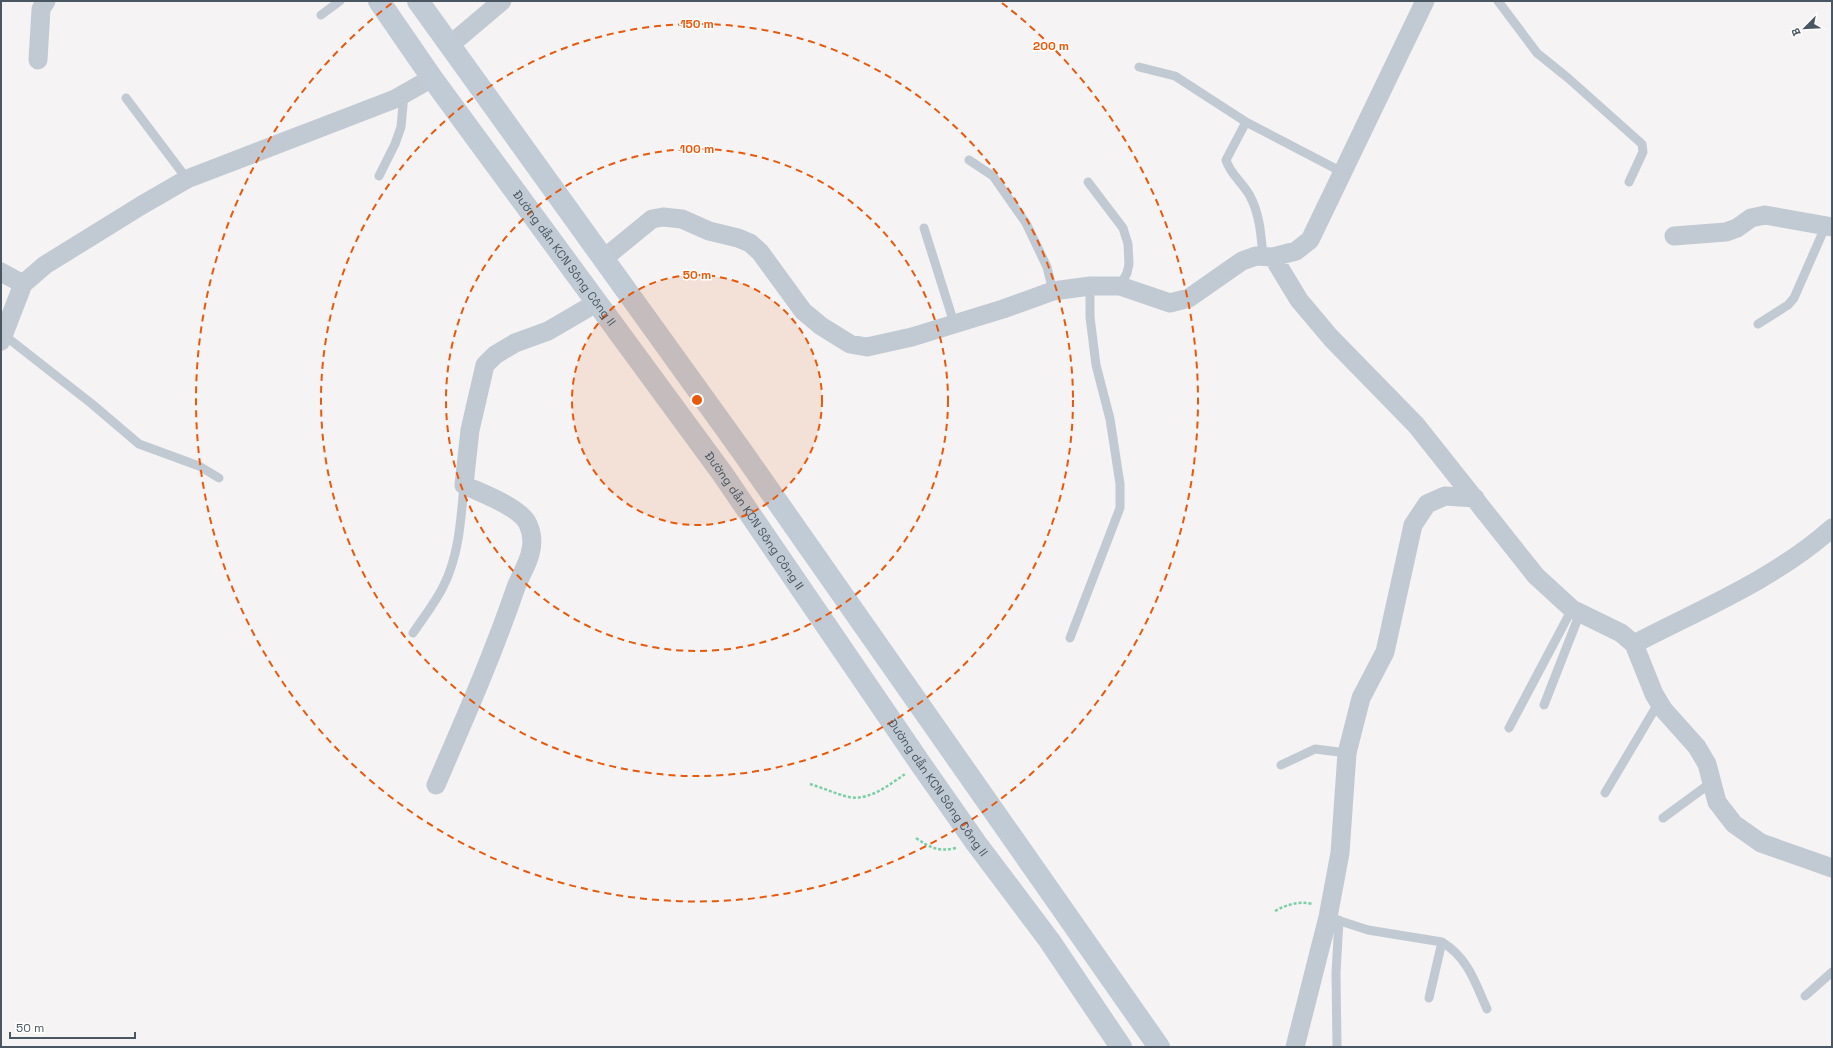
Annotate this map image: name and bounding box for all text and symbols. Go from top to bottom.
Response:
north arrow [1785,8,1825,48]
text: 150 m [680,16,714,32]
text: B [1788,26,1804,38]
text: 200 m [1033,38,1069,54]
text: 100 m [680,141,714,157]
street label: Đường dẫn KCN Sông Công II [509,187,619,329]
text: 50 m [683,267,711,283]
centre of rings [690,393,704,407]
street label: Đường dẫn KCN Sông Công II [701,448,807,593]
street label: Đường dẫn KCN Sông Công II [884,716,991,860]
scale bar [10,1014,135,1040]
text: 50 m [16,1020,44,1036]

